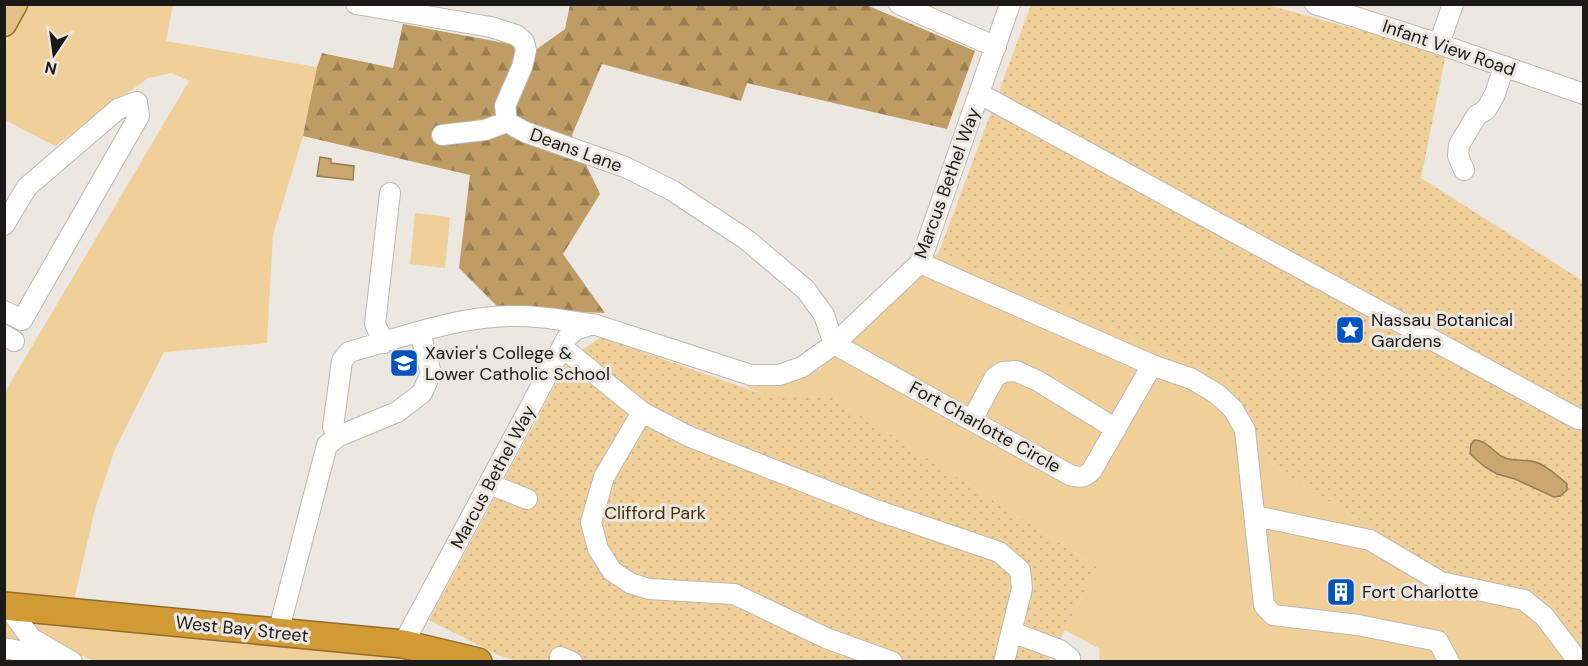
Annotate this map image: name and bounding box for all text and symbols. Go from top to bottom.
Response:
street label: Infant View Road [1379,14,1519,82]
north arrow [24,24,84,84]
text: N [43,57,59,80]
street label: Marcus Bethel Way [909,104,985,262]
street label: Deans Lane [527,122,625,178]
place label: Nassau Botanical Gardens [1371,308,1513,353]
place icon: Nassau Botanical Gardens [1334,314,1366,346]
place label: Xavier's College & Lower Catholic School [425,341,610,386]
school or university icon: Xavier's College & Lower Catholic School [388,347,420,379]
street label: Fort Charlotte Circle [905,375,1065,479]
street label: Marcus Bethel Way [445,401,541,553]
park label: Clifford Park [604,501,706,525]
building icon: Fort Charlotte [1325,576,1357,608]
place label: Fort Charlotte [1362,580,1479,604]
street label: West Bay Street [174,610,310,648]

